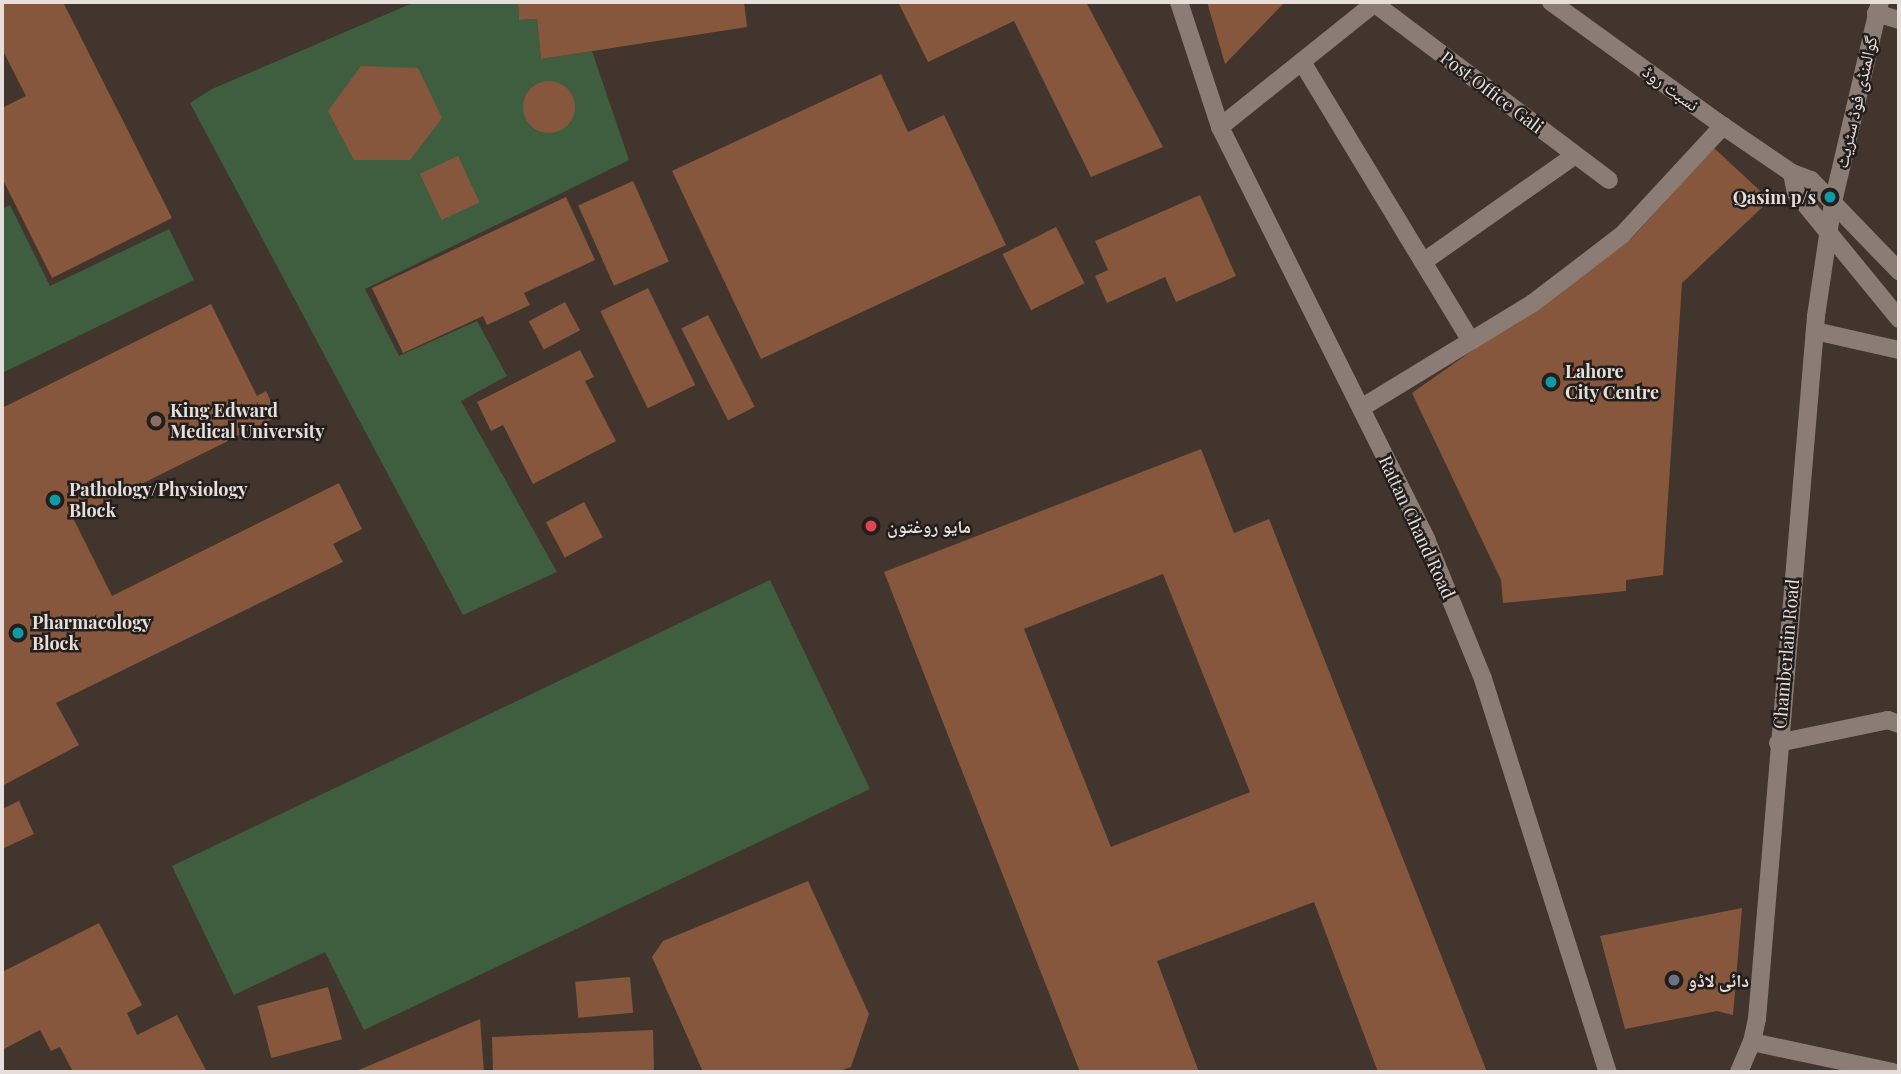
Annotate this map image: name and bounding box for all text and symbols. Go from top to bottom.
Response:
street label: گوالمنڈی فوڈ سٹریٹ [1830,34,1882,170]
street label: Post Office Gali [1436,46,1548,138]
street label: نسبت روڈ [1639,60,1703,116]
place label: Qasim p/s [1733,186,1816,208]
marker: Qasim p/s [1822,189,1838,205]
place label: Lahore City Centre [1565,361,1659,404]
marker: Lahore City Centre [1543,374,1559,390]
place label: King Edward Medical University [170,400,325,442]
marker: King Edward Medical University [148,413,164,429]
street label: Rattan Chand Road [1374,452,1460,602]
place label: Pathology/Physiology Block [69,479,248,522]
marker: Pathology/Physiology Block [47,492,63,508]
place label: مایو روغتون [887,515,971,537]
marker: مایو روغتون [861,516,881,536]
street label: Chamberlain Road [1769,578,1803,730]
place label: Pharmacology Block [32,612,151,654]
marker: Pharmacology Block [10,625,26,641]
place label: دائی لاڈو [1688,969,1749,991]
marker: دائی لاڈو [1666,972,1682,988]

